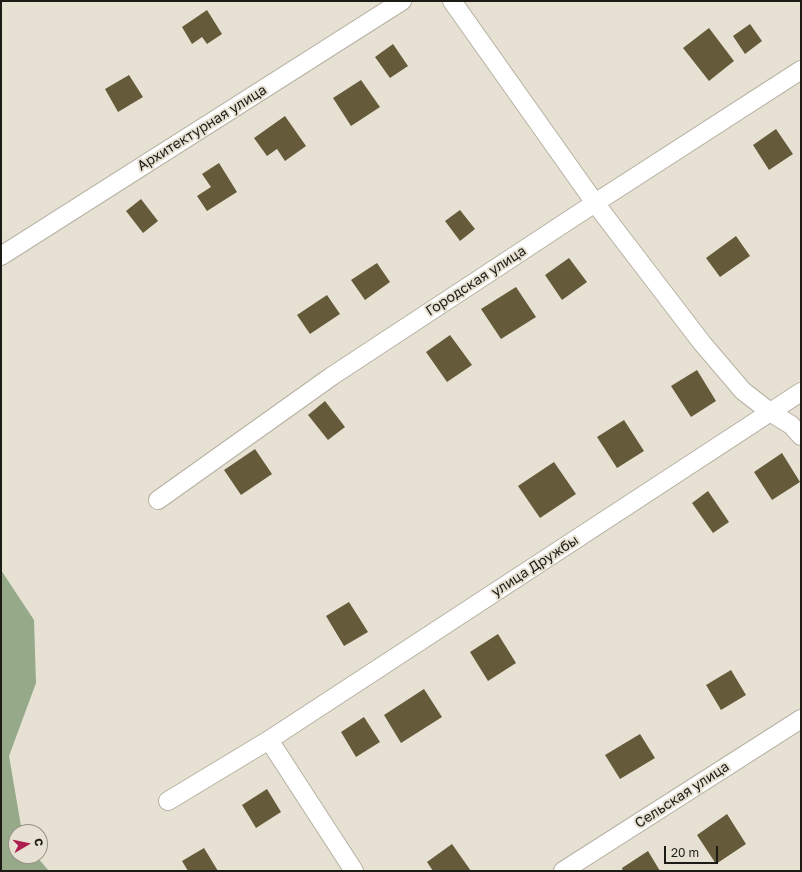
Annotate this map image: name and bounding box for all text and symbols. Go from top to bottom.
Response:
street label: Архитектурная улица [134,81,270,175]
street label: Городская улица [423,242,529,320]
street label: улица Дружбы [488,532,582,600]
street label: Сельская улица [632,758,732,832]
north arrow [8,824,48,864]
text: С [32,837,46,847]
scale bar [666,838,720,864]
text: 20 m [671,845,699,860]

